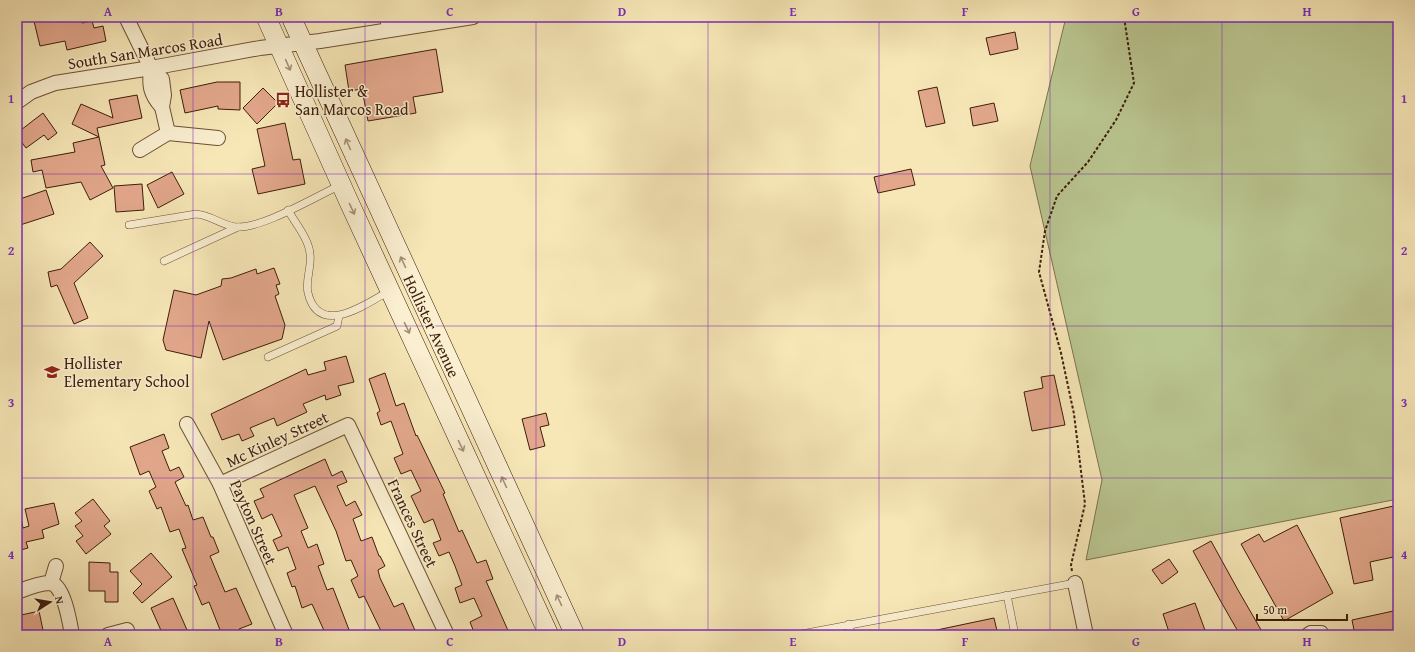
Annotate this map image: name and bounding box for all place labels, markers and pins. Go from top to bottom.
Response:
place label: Hollister & San Marcos Road [295,79,409,121]
bus stop icon: Hollister & San Marcos Road [274,91,292,109]
place label: Hollister Elementary School [64,351,190,393]
school or university icon: Hollister Elementary School [43,363,61,381]

